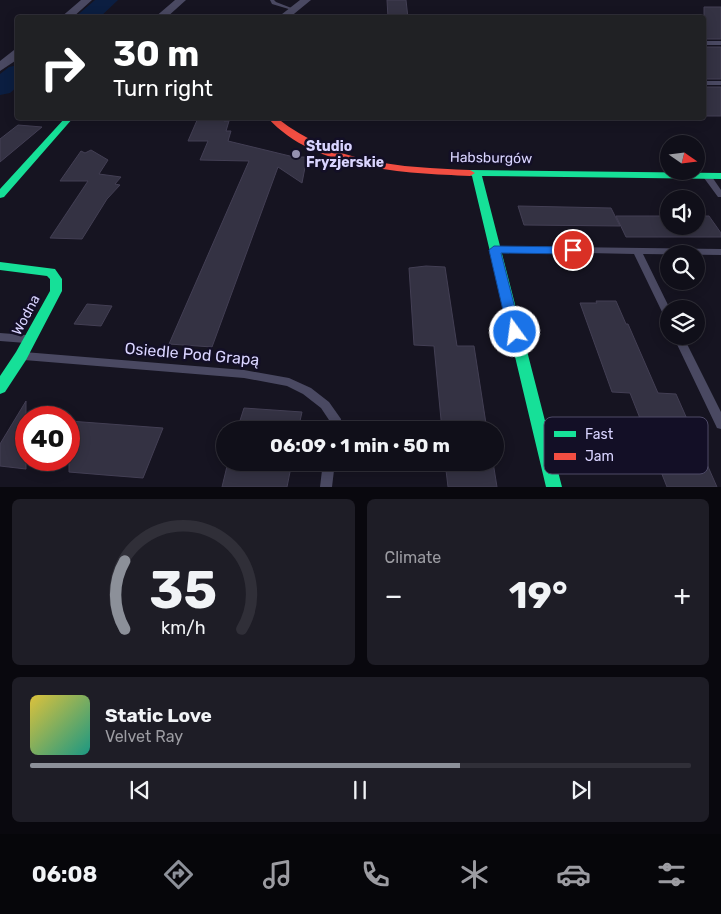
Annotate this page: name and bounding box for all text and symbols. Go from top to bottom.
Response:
text: 30 m [113,33,199,75]
icon: right [30,35,95,100]
text: Turn right [113,75,213,102]
north arrow [660,135,705,180]
map controls [660,135,705,345]
place label: Studio Fryzjerskie [306,138,384,171]
marker: Studio Fryzjerskie [290,148,302,160]
street label: Habsburgów [450,149,532,167]
button: sound [660,190,705,235]
pin [552,229,594,271]
icon: arrive [559,236,587,264]
button: search [660,245,705,290]
street label: Wodna [8,292,44,338]
button: layers [660,300,705,345]
position arrow [488,305,540,357]
street label: Osiedle Pod Grapą [124,339,260,369]
speed limit sign: 40 [15,406,80,471]
legend [544,417,708,474]
text: Fast [585,426,614,443]
text: 06:09 · 1 min · 50 m [270,434,450,457]
text: Jam [585,448,614,465]
text: Climate [385,548,441,567]
text: 35 [149,559,217,621]
text: 19° [509,572,568,618]
text: − [385,579,403,612]
text: + [674,579,691,612]
text: km/h [161,617,206,638]
text: Static Love [105,704,212,727]
text: Velvet Ray [105,727,183,746]
icon: previous [126,776,154,804]
icon: pause [346,776,374,804]
icon: next [567,776,595,804]
icon: directions [161,857,196,892]
icon: music [260,857,295,892]
icon: phone [358,857,393,892]
icon: climate [457,857,492,892]
icon: car [556,857,591,892]
icon: filters [654,857,689,892]
text: 06:08 [32,861,97,888]

